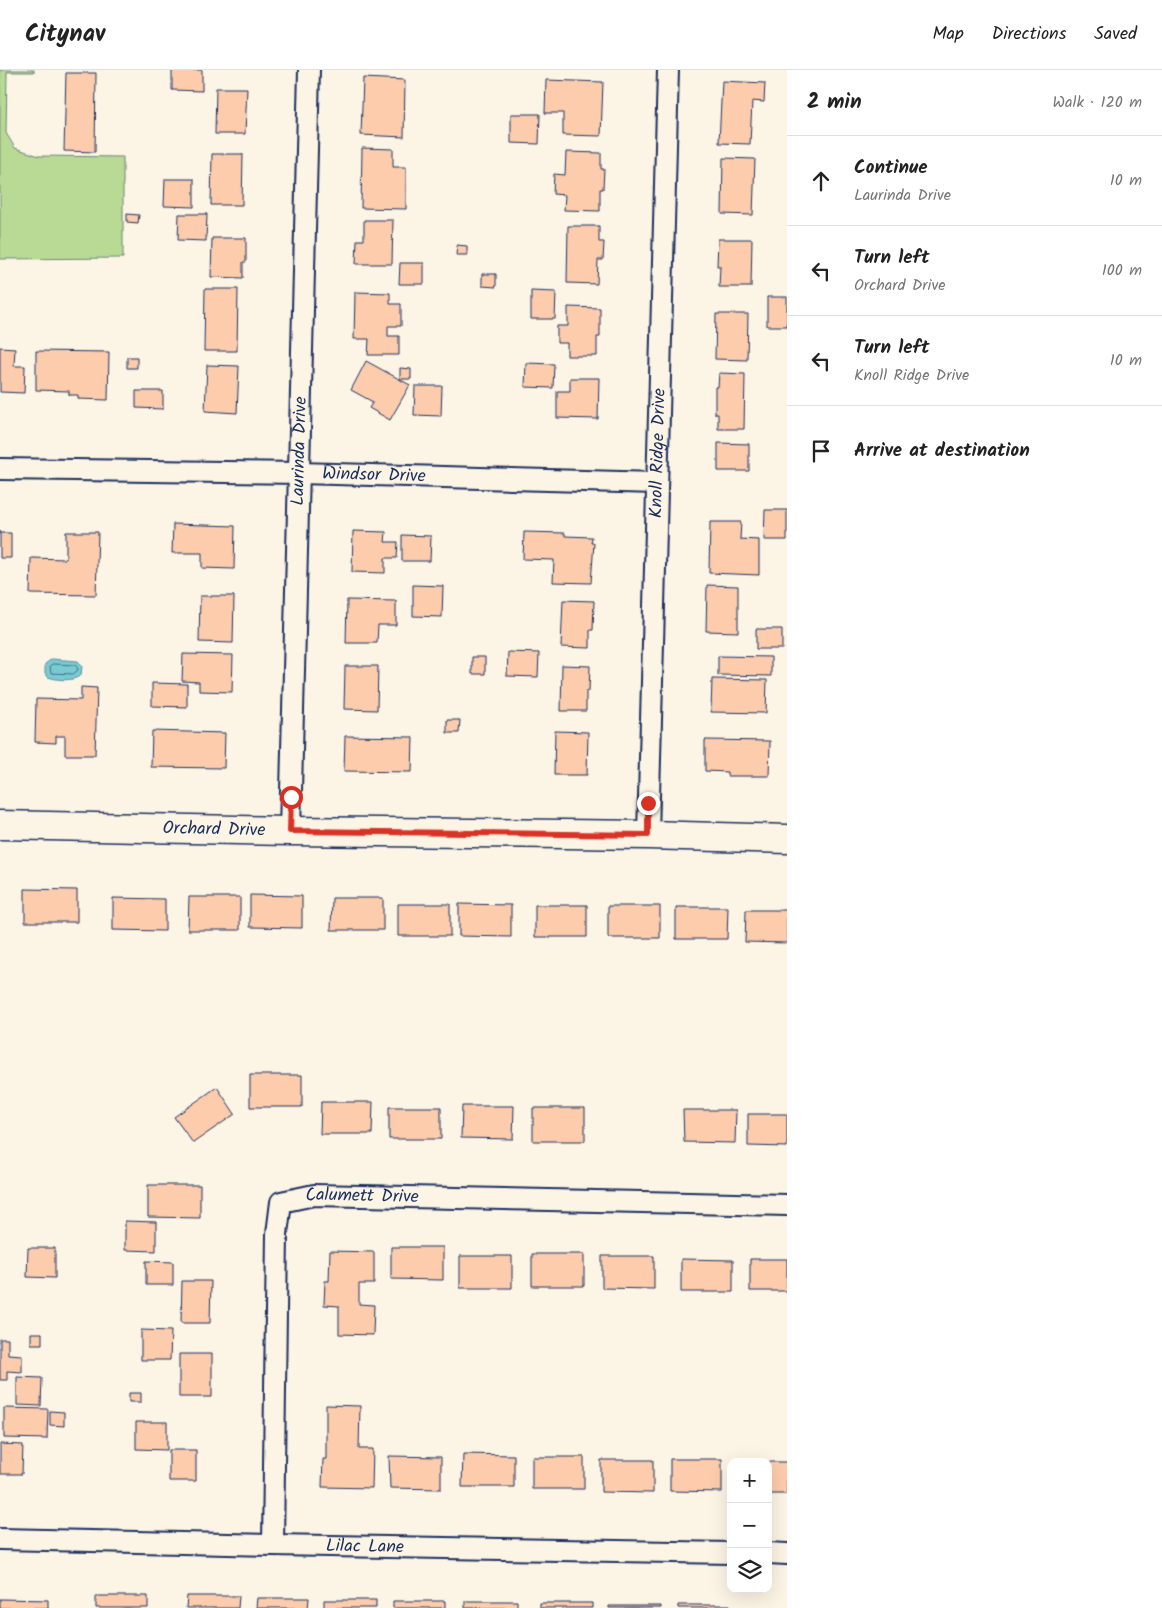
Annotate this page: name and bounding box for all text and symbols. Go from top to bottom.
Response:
text: Citynav [25,15,105,54]
text: Map [932,20,964,49]
text: Directions [992,20,1066,49]
text: Saved [1094,20,1137,49]
text: 2 min [807,86,862,119]
text: Walk · 120 m [1052,90,1142,115]
text: Continue [854,153,927,183]
icon: ahead [807,167,835,195]
text: 10 m [1110,168,1142,193]
text: Laurinda Drive [854,183,951,208]
text: Turn left [854,243,929,273]
icon: left [807,257,835,285]
text: 100 m [1102,258,1142,283]
text: Orchard Drive [854,273,945,298]
text: Turn left [854,333,929,363]
icon: left [807,347,835,375]
text: 10 m [1110,348,1142,373]
text: Knoll Ridge Drive [854,363,969,388]
street label: Knoll Ridge Drive [642,388,674,518]
street label: Laurinda Drive [284,396,315,506]
text: Arrive at destination [854,436,1030,466]
icon: arrive [807,437,835,465]
street label: Windsor Drive [322,459,426,491]
route start [280,786,303,809]
route end [637,792,660,815]
street label: Orchard Drive [162,814,266,845]
street label: Calumett Drive [302,1180,419,1212]
map controls [727,1458,772,1593]
button: + [727,1458,772,1503]
button: − [727,1503,772,1548]
street label: Lilac Lane [326,1531,404,1562]
button: layers [727,1548,772,1593]

